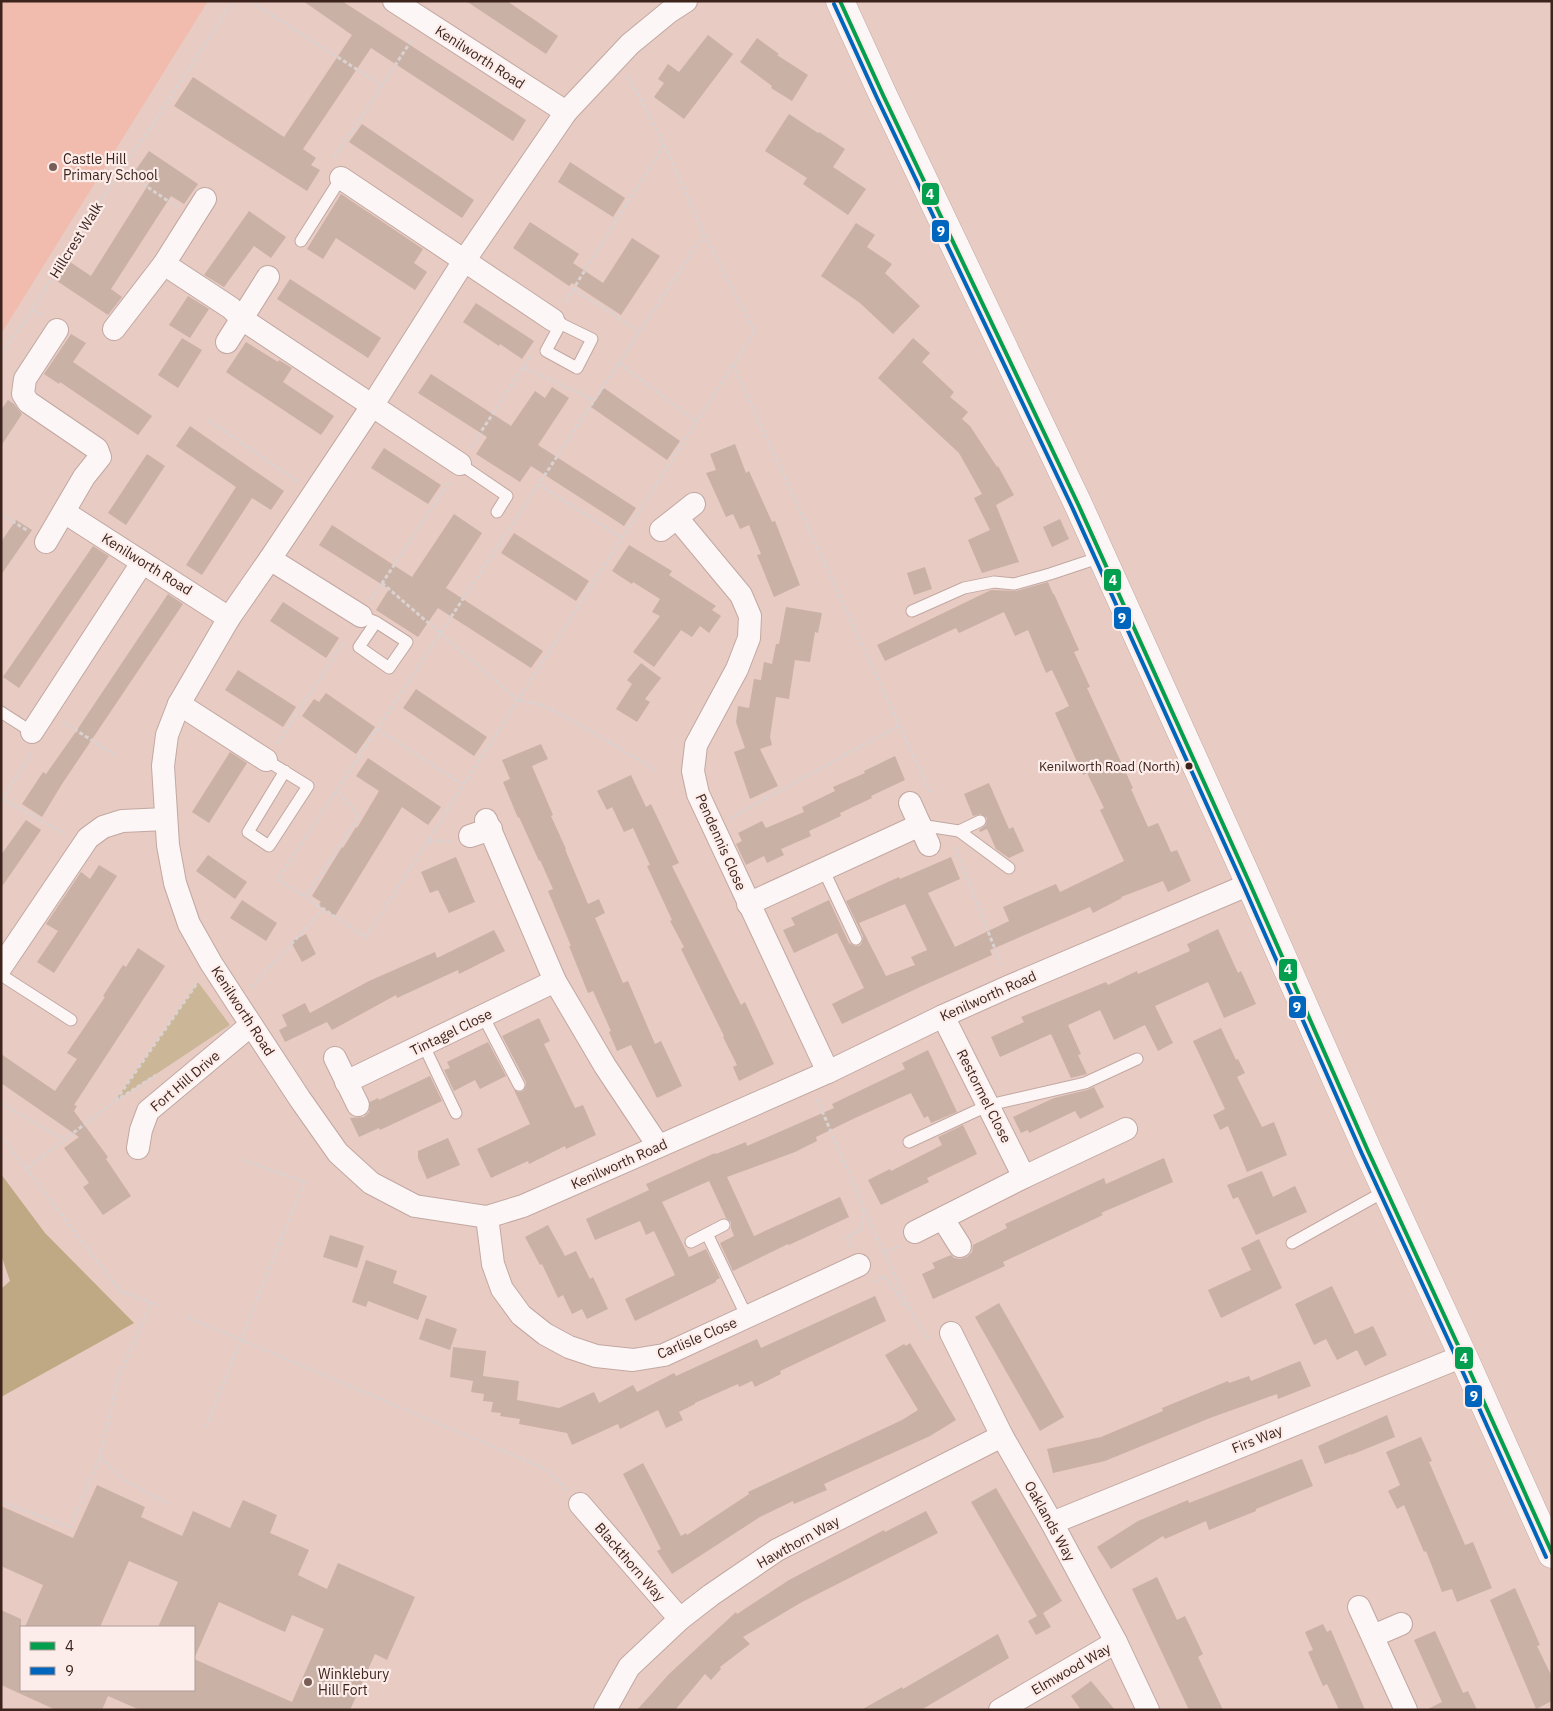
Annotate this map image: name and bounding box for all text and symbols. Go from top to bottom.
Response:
street label: Kenilworth Road [432,21,528,93]
place label: Castle Hill Primary School [63,150,158,184]
marker: Castle Hill Primary School [47,161,59,173]
line badge: 4 [921,182,940,206]
text: 4 [926,185,934,203]
street label: Hillcrest Walk [45,198,107,282]
line badge: 9 [931,219,950,243]
text: 9 [937,222,945,240]
street label: Kenilworth Road [98,529,196,599]
line badge: 4 [1103,568,1122,592]
text: 4 [1109,571,1117,589]
line badge: 9 [1113,606,1132,630]
text: 9 [1118,609,1126,627]
place label: Kenilworth Road (North) [1039,758,1180,775]
marker: Kenilworth Road (North) [1184,761,1194,771]
street label: Pendennis Close [692,791,751,893]
line badge: 4 [1278,958,1298,982]
text: 4 [1284,960,1292,978]
street label: Kenilworth Road [207,963,279,1059]
street label: Kenilworth Road [937,967,1039,1025]
line badge: 9 [1288,995,1307,1019]
text: 9 [1293,998,1301,1016]
street label: Tintagel Close [407,1004,495,1060]
street label: Fort Hill Drive [146,1046,224,1115]
street label: Restormel Close [953,1046,1016,1146]
street label: Kenilworth Road [568,1135,670,1193]
street label: Carlisle Close [654,1313,740,1363]
line badge: 4 [1454,1346,1474,1370]
text: 4 [1460,1349,1468,1367]
line badge: 9 [1464,1384,1483,1408]
text: 9 [1470,1387,1478,1405]
street label: Firs Way [1229,1421,1285,1457]
street label: Oaklands Way [1021,1478,1079,1564]
street label: Hawthorn Way [753,1512,843,1572]
street label: Blackthorn Way [591,1519,669,1605]
legend [20,1626,195,1691]
text: 4 [65,1636,74,1655]
street label: Elmwood Way [1028,1639,1114,1699]
text: 9 [65,1661,74,1680]
place label: Winklebury Hill Fort [318,1665,389,1699]
marker: Winklebury Hill Fort [302,1676,314,1688]

